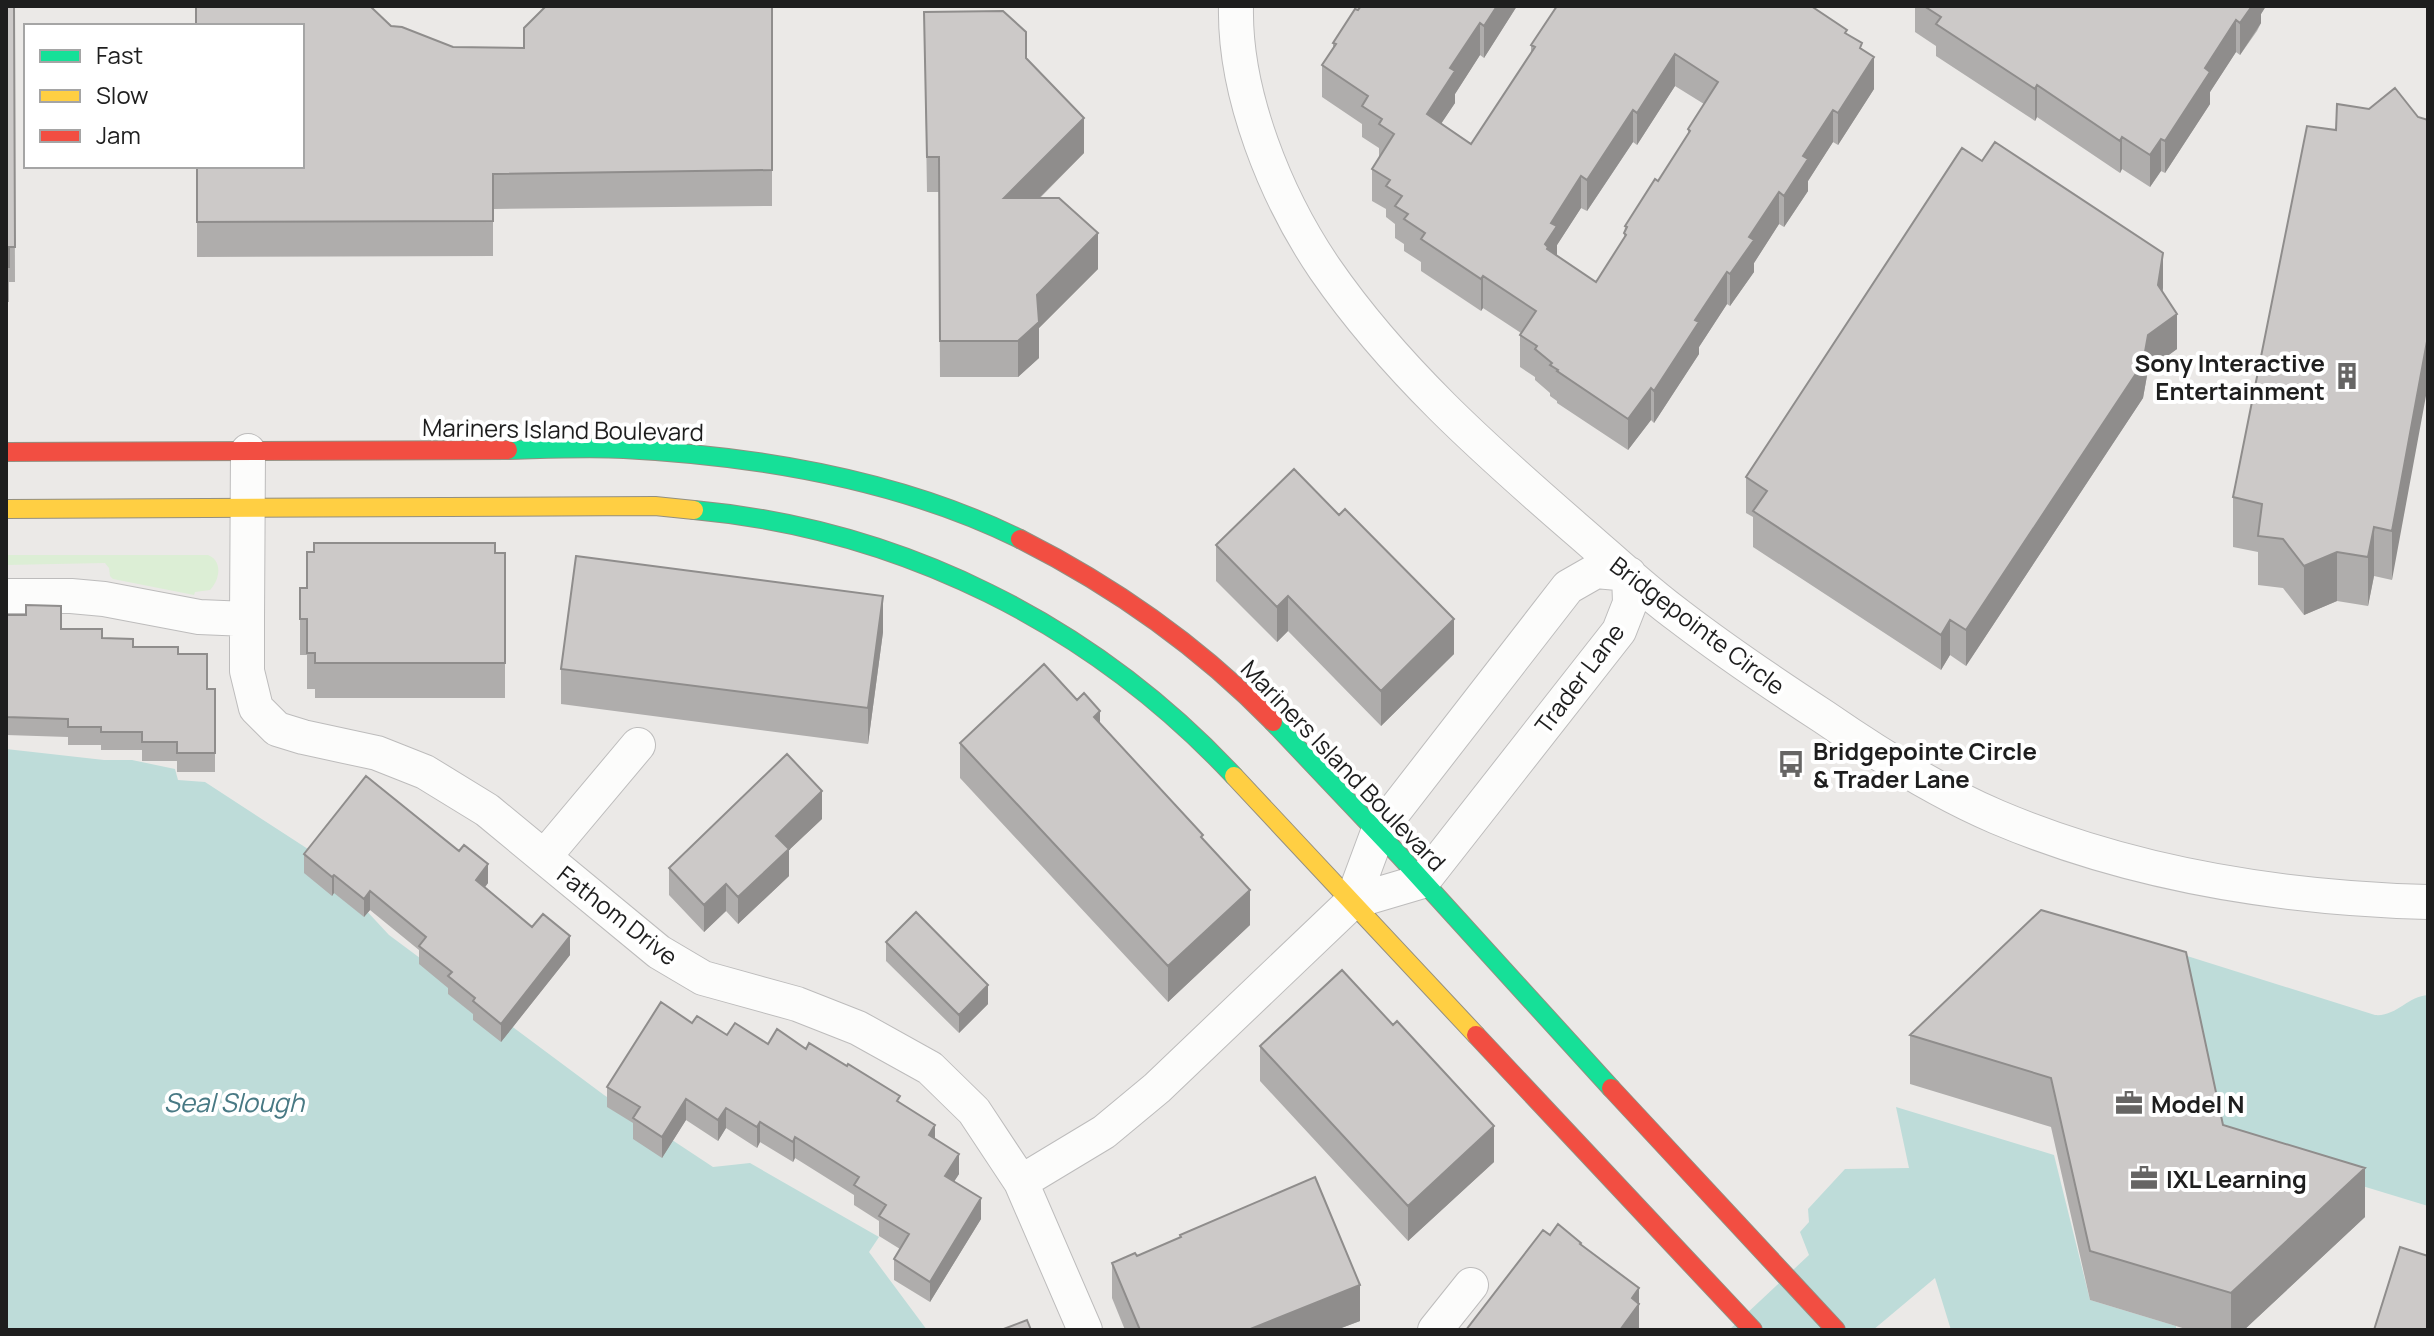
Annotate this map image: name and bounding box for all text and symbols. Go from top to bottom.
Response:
legend [24,24,304,168]
text: Fast [96,38,143,71]
text: Slow [96,78,149,111]
text: Jam [96,118,141,151]
place label: Sony Interactive Entertainment [2134,346,2325,407]
building icon: Sony Interactive Entertainment [2332,361,2362,391]
street label: Mariners Island Boulevard [422,410,704,448]
street label: Bridgepointe Circle [1604,548,1792,702]
street label: Trader Lane [1527,616,1631,740]
street label: Mariners Island Boulevard [1234,652,1454,878]
place label: Bridgepointe Circle & Trader Lane [1813,734,2037,795]
bus stop icon: Bridgepointe Circle & Trader Lane [1776,749,1806,779]
street label: Fathom Drive [551,858,685,972]
water label: Seal Slough [164,1084,306,1120]
place label: Model N [2151,1087,2244,1120]
office icon: Model N [2114,1088,2144,1118]
place label: IXL Learning [2166,1162,2307,1195]
office icon: IXL Learning [2129,1163,2159,1193]

